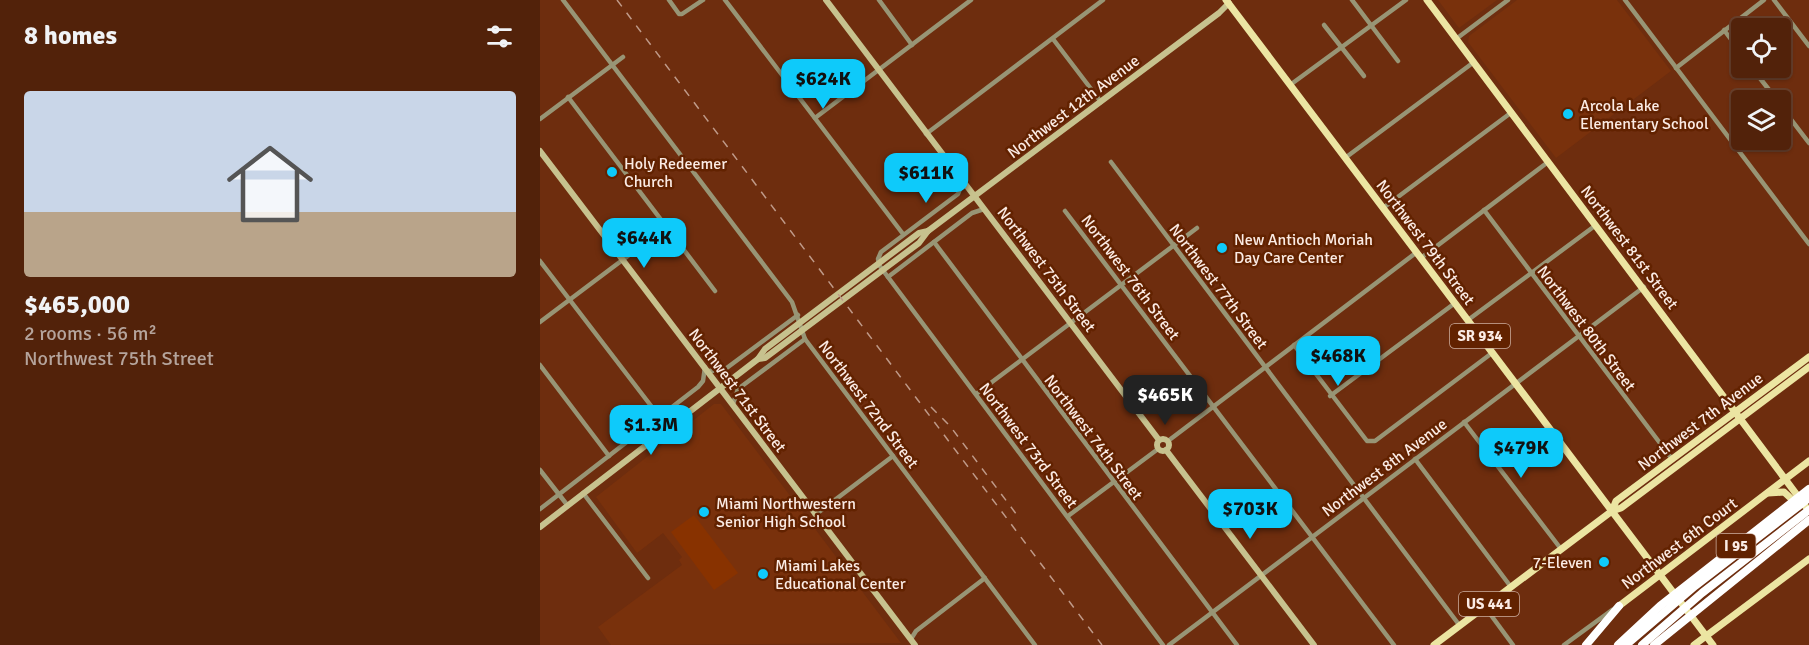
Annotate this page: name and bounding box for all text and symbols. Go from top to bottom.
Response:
map controls [1731,18,1791,150]
button: locate [1731,18,1791,78]
text: 8 homes [24,20,117,52]
icon: filters [483,20,516,53]
street label: Northwest 12th Avenue [1004,51,1144,163]
pin: $624K [781,59,865,110]
text: $624K [795,66,851,91]
button: layers [1731,90,1791,150]
place label: Arcola Lake Elementary School [1580,96,1709,134]
marker: Arcola Lake Elementary School [1561,107,1575,121]
icon: home [216,130,324,238]
pin: $611K [884,153,968,204]
place label: Holy Redeemer Church [624,154,727,192]
text: $611K [898,160,954,185]
marker: Holy Redeemer Church [605,165,619,179]
street label: Northwest 79th Street [1372,176,1479,310]
street label: Northwest 81st Street [1576,182,1683,314]
street label: Northwest 75th Street [993,203,1100,337]
street label: Northwest 76th Street [1077,211,1184,345]
pin: $644K [602,218,686,269]
street label: Northwest 77th Street [1165,220,1272,354]
text: $644K [616,225,672,250]
place label: New Antioch Moriah Day Care Center [1234,230,1373,268]
marker: New Antioch Moriah Day Care Center [1215,241,1229,255]
street label: Northwest 80th Street [1533,262,1640,396]
text: $465,000 [24,289,130,321]
text: 2 rooms · 56 m² [24,321,157,346]
road number: SR 934 [1450,324,1510,348]
street label: Northwest 71st Street [684,325,791,457]
pin: $468K [1296,336,1380,387]
street label: Northwest 72nd Street [814,337,923,473]
text: $468K [1310,343,1366,368]
text: Northwest 75th Street [24,346,214,371]
street label: Northwest 7th Avenue [1634,368,1767,475]
street label: Northwest 74th Street [1040,371,1147,505]
pin: $465K [1123,375,1207,426]
street label: Northwest 73rd Street [975,379,1082,512]
text: $465K [1137,382,1193,407]
pin: $1.3M [609,405,693,456]
text: $1.3M [624,412,678,437]
street label: Northwest 8th Avenue [1318,414,1451,521]
pin: $479K [1479,428,1563,479]
text: $479K [1493,435,1549,460]
pin: $703K [1208,489,1292,540]
street label: Northwest 6th Court [1618,493,1742,594]
place label: Miami Northwestern Senior High School [716,494,856,532]
text: $703K [1222,496,1278,521]
marker: Miami Northwestern Senior High School [697,505,711,519]
road number: I 95 [1716,534,1756,558]
place label: 7-Eleven [1533,553,1592,573]
marker: 7-Eleven [1597,555,1611,569]
place label: Miami Lakes Educational Center [775,556,906,594]
marker: Miami Lakes Educational Center [756,567,770,581]
road number: US 441 [1459,592,1519,616]

